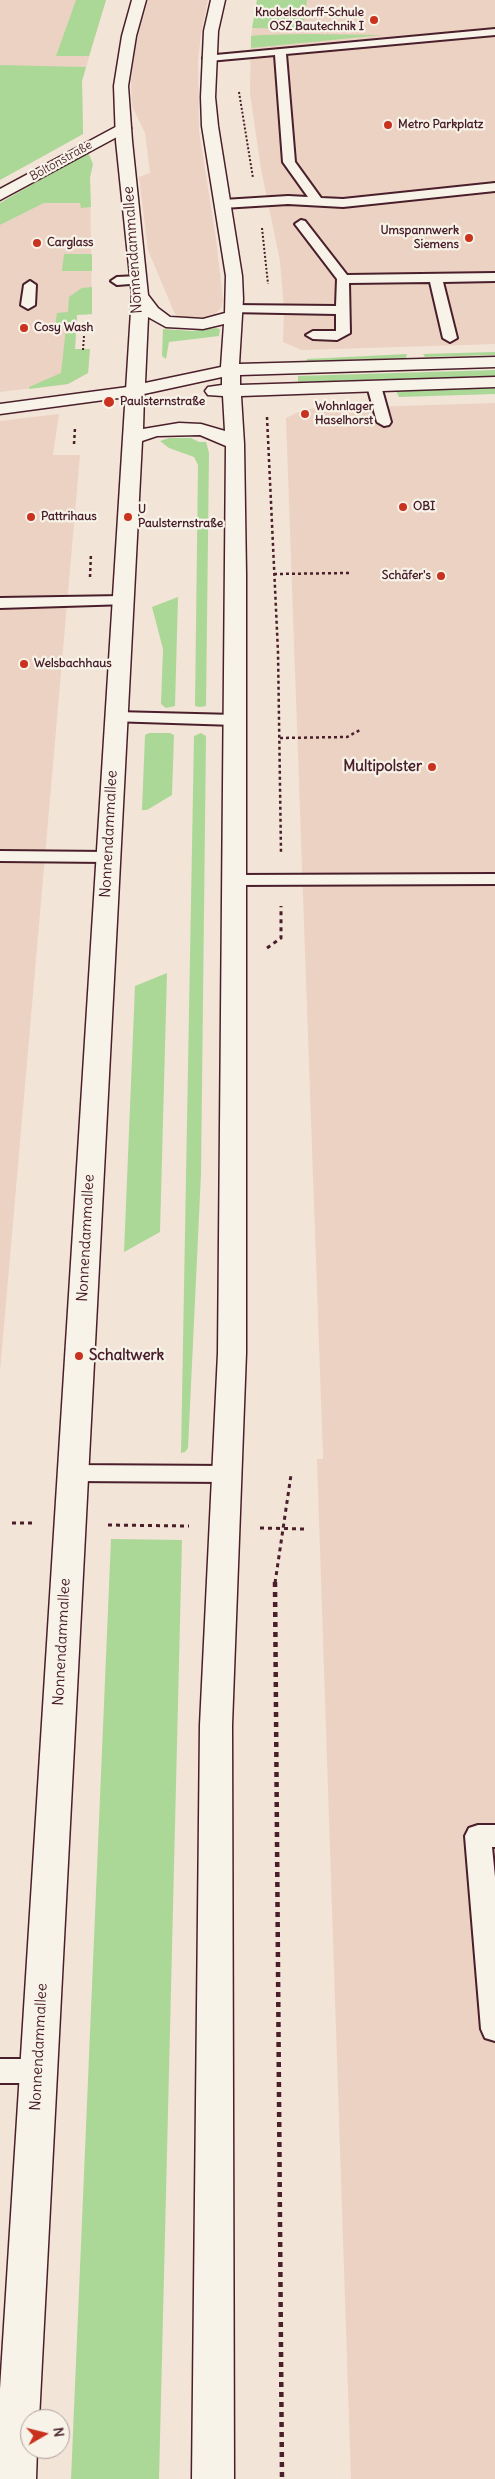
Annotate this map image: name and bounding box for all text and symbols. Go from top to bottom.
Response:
place label: Knobelsdorff-Schule OSZ Bautechnik I [255,6,364,34]
marker: Knobelsdorff-Schule OSZ Bautechnik I [368,14,380,26]
place label: Metro Parkplatz [398,118,483,132]
marker: Metro Parkplatz [382,119,394,131]
street label: Boltonstraße [27,138,95,184]
street label: Nonnendammallee [120,186,146,314]
place label: Umspannwerk Siemens [381,224,459,252]
marker: Umspannwerk Siemens [463,232,475,244]
place label: Carglass [47,236,94,250]
marker: Carglass [31,237,43,249]
place label: Cosy Wash [34,321,93,335]
marker: Cosy Wash [18,322,30,334]
marker: Paulsternstraße [102,395,116,409]
place label: Paulsternstraße [120,395,205,409]
place label: Wohnlager Haselhorst [315,400,374,428]
marker: Wohnlager Haselhorst [299,408,311,420]
place label: OBI [413,500,435,514]
marker: OBI [397,501,409,513]
place label: U Paulsternstraße [138,503,223,531]
place label: Pattrihaus [41,510,97,524]
marker: Pattrihaus [25,511,37,523]
marker: U Paulsternstraße [122,511,134,523]
place label: Schäfer's [382,569,431,583]
marker: Schäfer's [435,570,447,582]
place label: Welsbachhaus [34,657,112,671]
marker: Welsbachhaus [18,658,30,670]
place label: Multipolster [343,758,422,776]
marker: Multipolster [426,761,438,773]
street label: Nonnendammallee [97,770,121,898]
street label: Nonnendammallee [74,1174,98,1302]
place label: Schaltwerk [89,1347,164,1365]
marker: Schaltwerk [73,1350,85,1362]
street label: Nonnendammallee [50,1578,74,1706]
street label: Nonnendammallee [27,1983,51,2111]
north arrow [20,2409,70,2459]
text: N [49,2426,68,2438]

